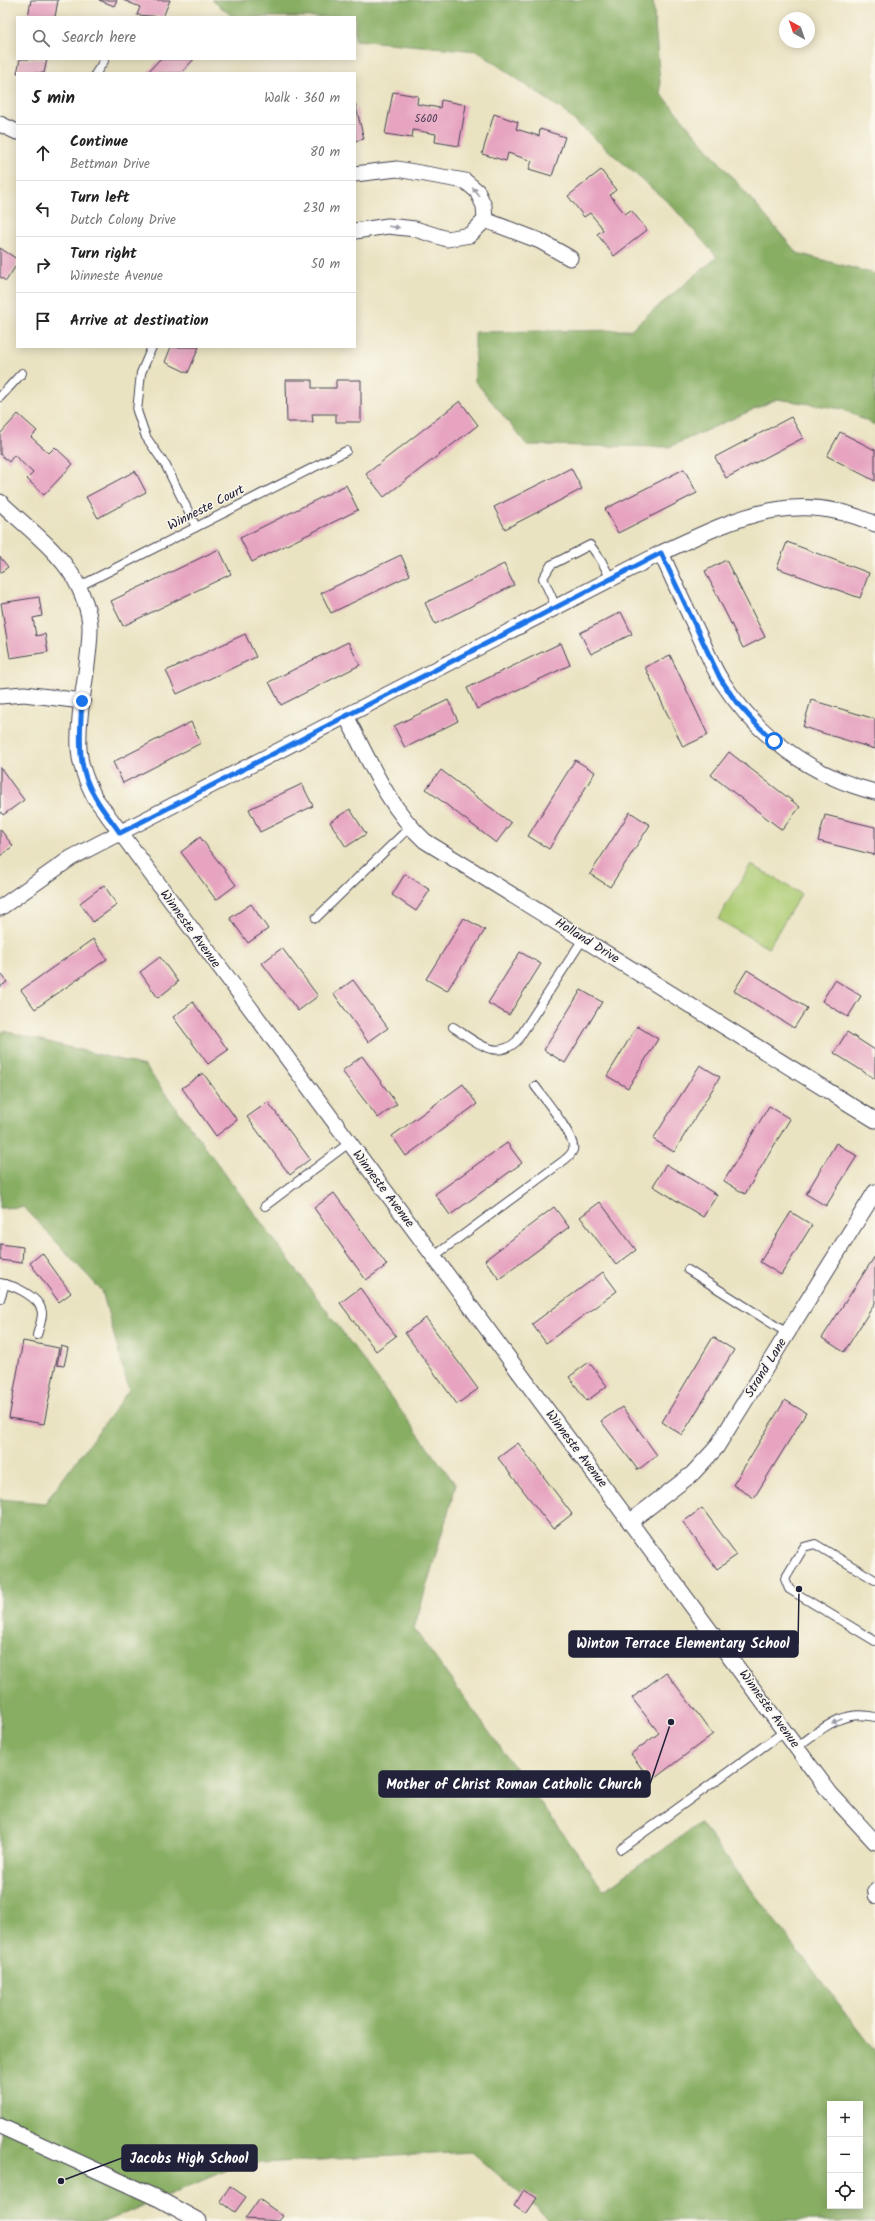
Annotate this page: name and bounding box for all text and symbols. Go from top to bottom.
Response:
north arrow [779,12,815,48]
search box [16,16,356,60]
text: Search here [62,26,136,50]
icon: search [30,27,52,49]
text: 5 min [32,85,75,112]
text: Walk · 360 m [264,88,340,109]
house number: 5600 [414,110,438,128]
text: Continue [70,130,128,154]
icon: ahead [32,142,54,164]
text: 80 m [310,142,340,163]
text: Bettman Drive [70,154,150,175]
text: Turn left [70,186,130,210]
one-way arrow [472,187,480,198]
icon: left [32,198,54,220]
text: 230 m [303,198,340,219]
text: Dutch Colony Drive [70,210,176,231]
one-way arrow [388,224,400,230]
text: Turn right [70,242,137,266]
icon: right [32,254,54,276]
text: 50 m [311,254,340,275]
text: Winneste Avenue [70,266,163,287]
text: Arrive at destination [70,309,209,333]
icon: arrive [32,310,54,332]
street label: Winneste Court [164,479,249,536]
route end [73,692,91,710]
route start [765,732,783,750]
street label: Winneste Avenue [154,885,226,973]
street label: Holland Drive [551,913,624,969]
street label: Winneste Avenue [347,1146,419,1233]
street label: Strand Lane [739,1334,793,1402]
street label: Winneste Avenue [540,1406,612,1493]
callout: Winton Terrace Elementary School [569,1631,798,1657]
text: Winton Terrace Elementary School [576,1633,790,1655]
street label: Winneste Avenue [733,1665,805,1753]
one-way arrow [831,1718,843,1724]
callout: Mother of Christ Roman Catholic Church [379,1771,650,1797]
text: Mother of Christ Roman Catholic Church [386,1774,642,1796]
map controls [827,2101,863,2209]
button: + [827,2101,863,2137]
button: − [827,2137,863,2173]
callout: Jacobs High School [122,2145,257,2171]
text: Jacobs High School [130,2148,249,2170]
button: locate [827,2173,863,2209]

